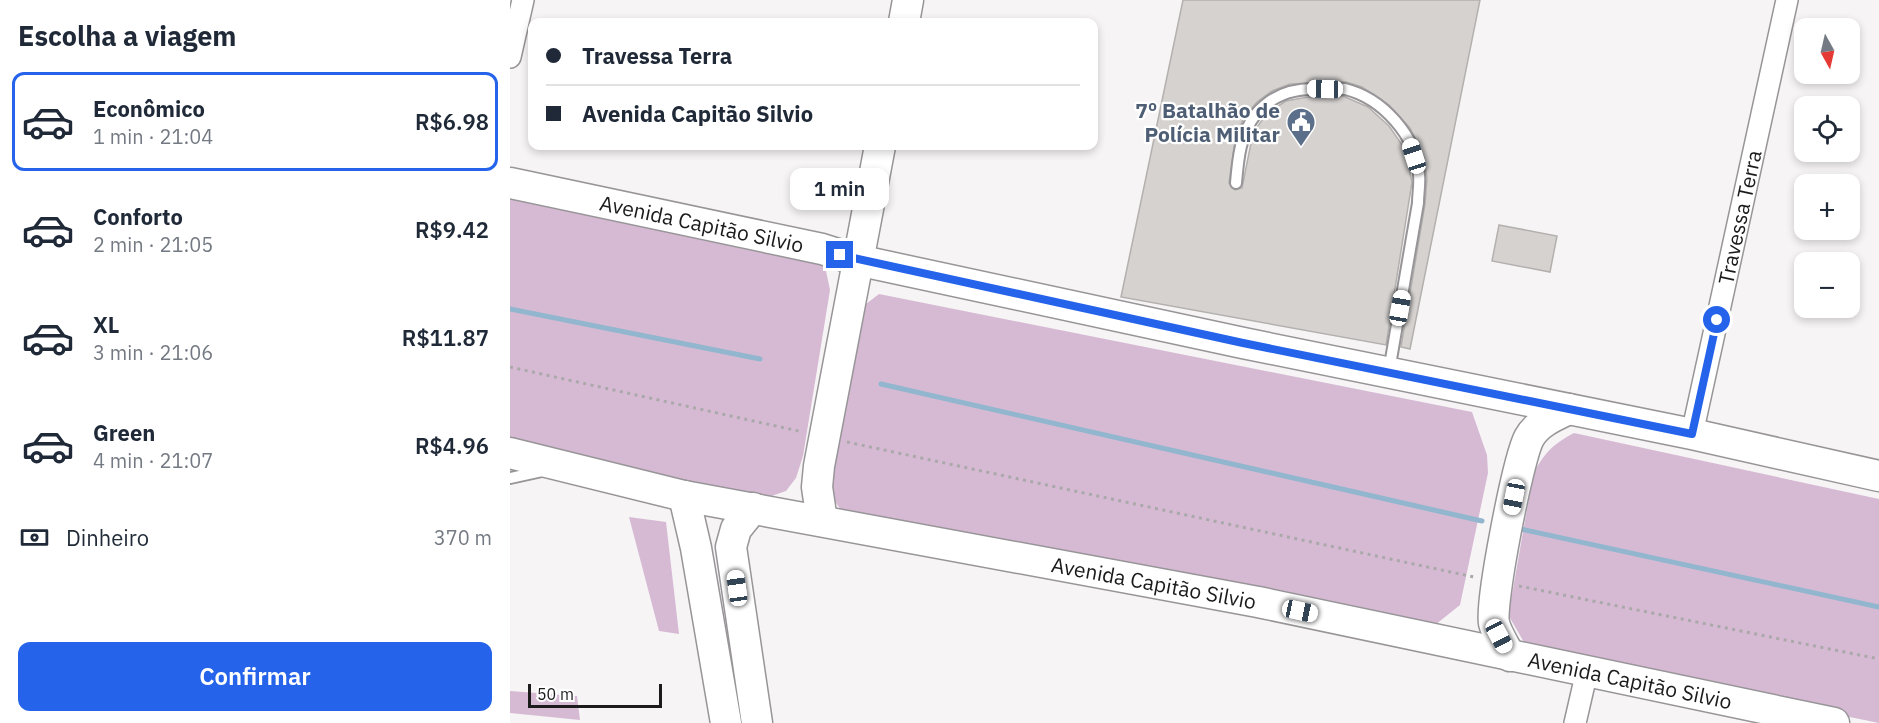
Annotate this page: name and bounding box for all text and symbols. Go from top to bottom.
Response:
text: Escolha a viagem [18,18,236,53]
north arrow [1794,18,1860,84]
map controls [1794,18,1860,318]
text: Travessa Terra [582,41,732,70]
car [1307,80,1343,98]
text: Econômico [93,94,205,123]
icon: car [21,95,75,149]
place label: 7º Batalhão de Polícia Militar [1135,96,1281,148]
button: locate [1794,96,1860,162]
text: Avenida Capitão Silvio [582,99,813,128]
public building icon: 7º Batalhão de Polícia Militar [1285,106,1317,148]
text: R$6.98 [415,107,489,136]
text: 1 min · 21:04 [93,123,213,150]
car [1400,136,1428,176]
street label: Travessa Terra [1711,147,1768,287]
callout: 1 min [790,168,890,210]
button: + [1794,174,1860,240]
text: 1 min [814,175,865,202]
street label: Avenida Capitão Silvio [597,188,806,259]
text: Conforto [93,202,183,231]
icon: car [21,203,75,257]
text: R$9.42 [415,215,489,244]
text: 2 min · 21:05 [93,231,213,258]
route end [826,241,853,268]
button: − [1794,252,1860,318]
car [1388,289,1412,327]
route start [1703,306,1730,333]
text: XL [93,310,119,339]
icon: car [21,311,75,365]
text: R$11.87 [402,323,489,352]
text: 3 min · 21:06 [93,339,213,366]
text: Green [93,418,155,447]
icon: car [21,419,75,473]
text: R$4.96 [415,431,489,460]
text: 4 min · 21:07 [93,447,213,474]
car [1502,478,1526,516]
icon: cash [18,521,51,554]
text: Dinheiro [66,523,149,552]
text: 370 m [434,524,492,551]
street label: Avenida Capitão Silvio [1049,550,1258,615]
car [726,569,748,607]
car [1281,598,1319,624]
car [1483,616,1515,656]
button: Confirmar [18,642,492,711]
street label: Avenida Capitão Silvio [1525,645,1734,715]
scale bar [528,681,662,708]
text: 50 m [537,684,574,704]

